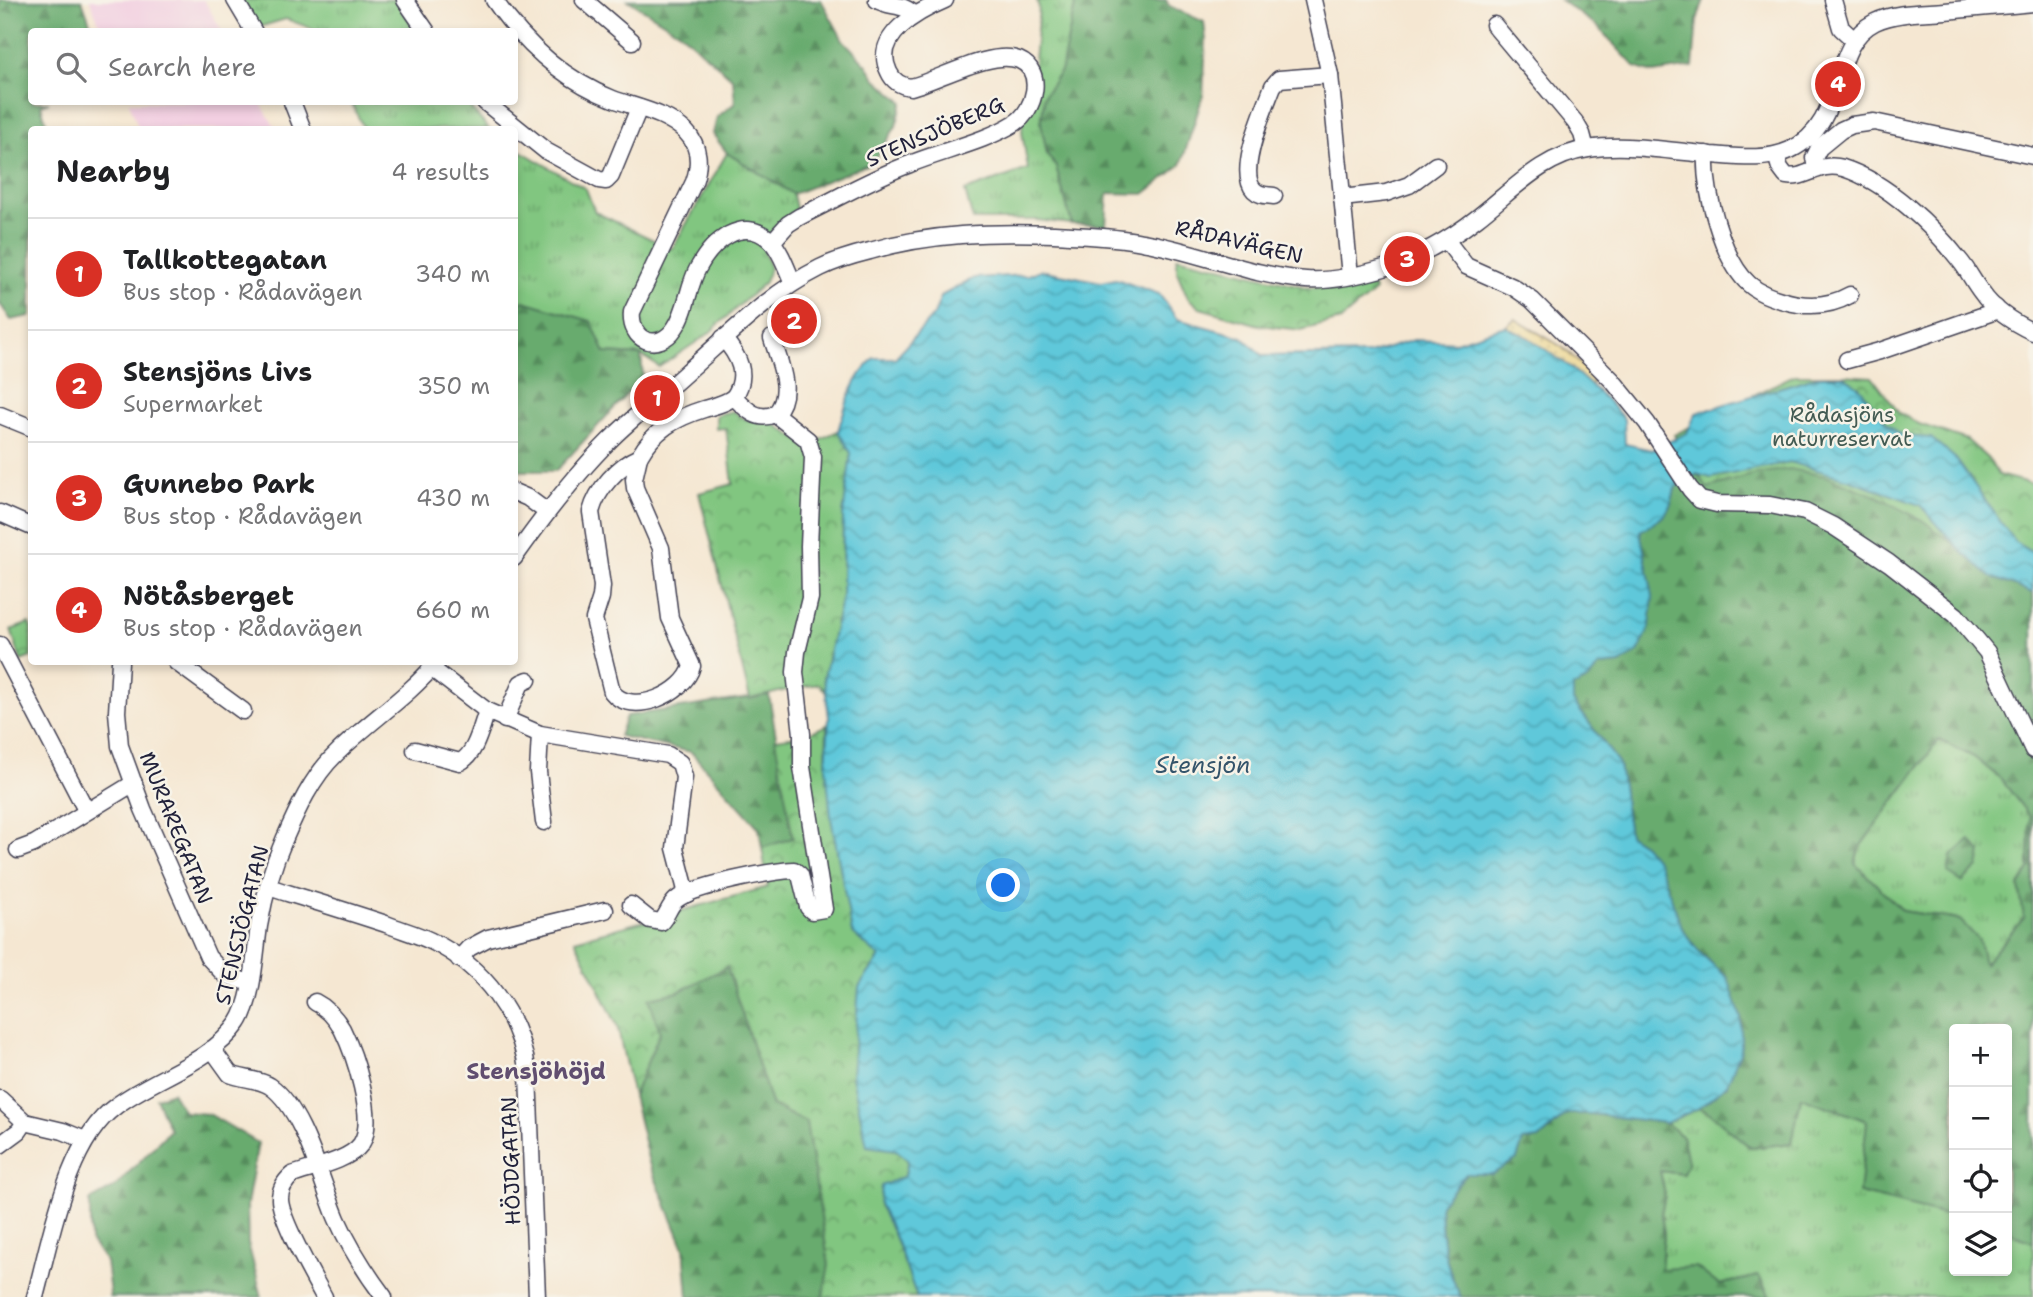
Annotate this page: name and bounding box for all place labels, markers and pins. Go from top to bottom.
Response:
pin: 4 [1815,58,1861,110]
pin: 3 [1384,233,1430,285]
pin: 2 [771,295,817,347]
pin: 1 [634,372,680,424]

